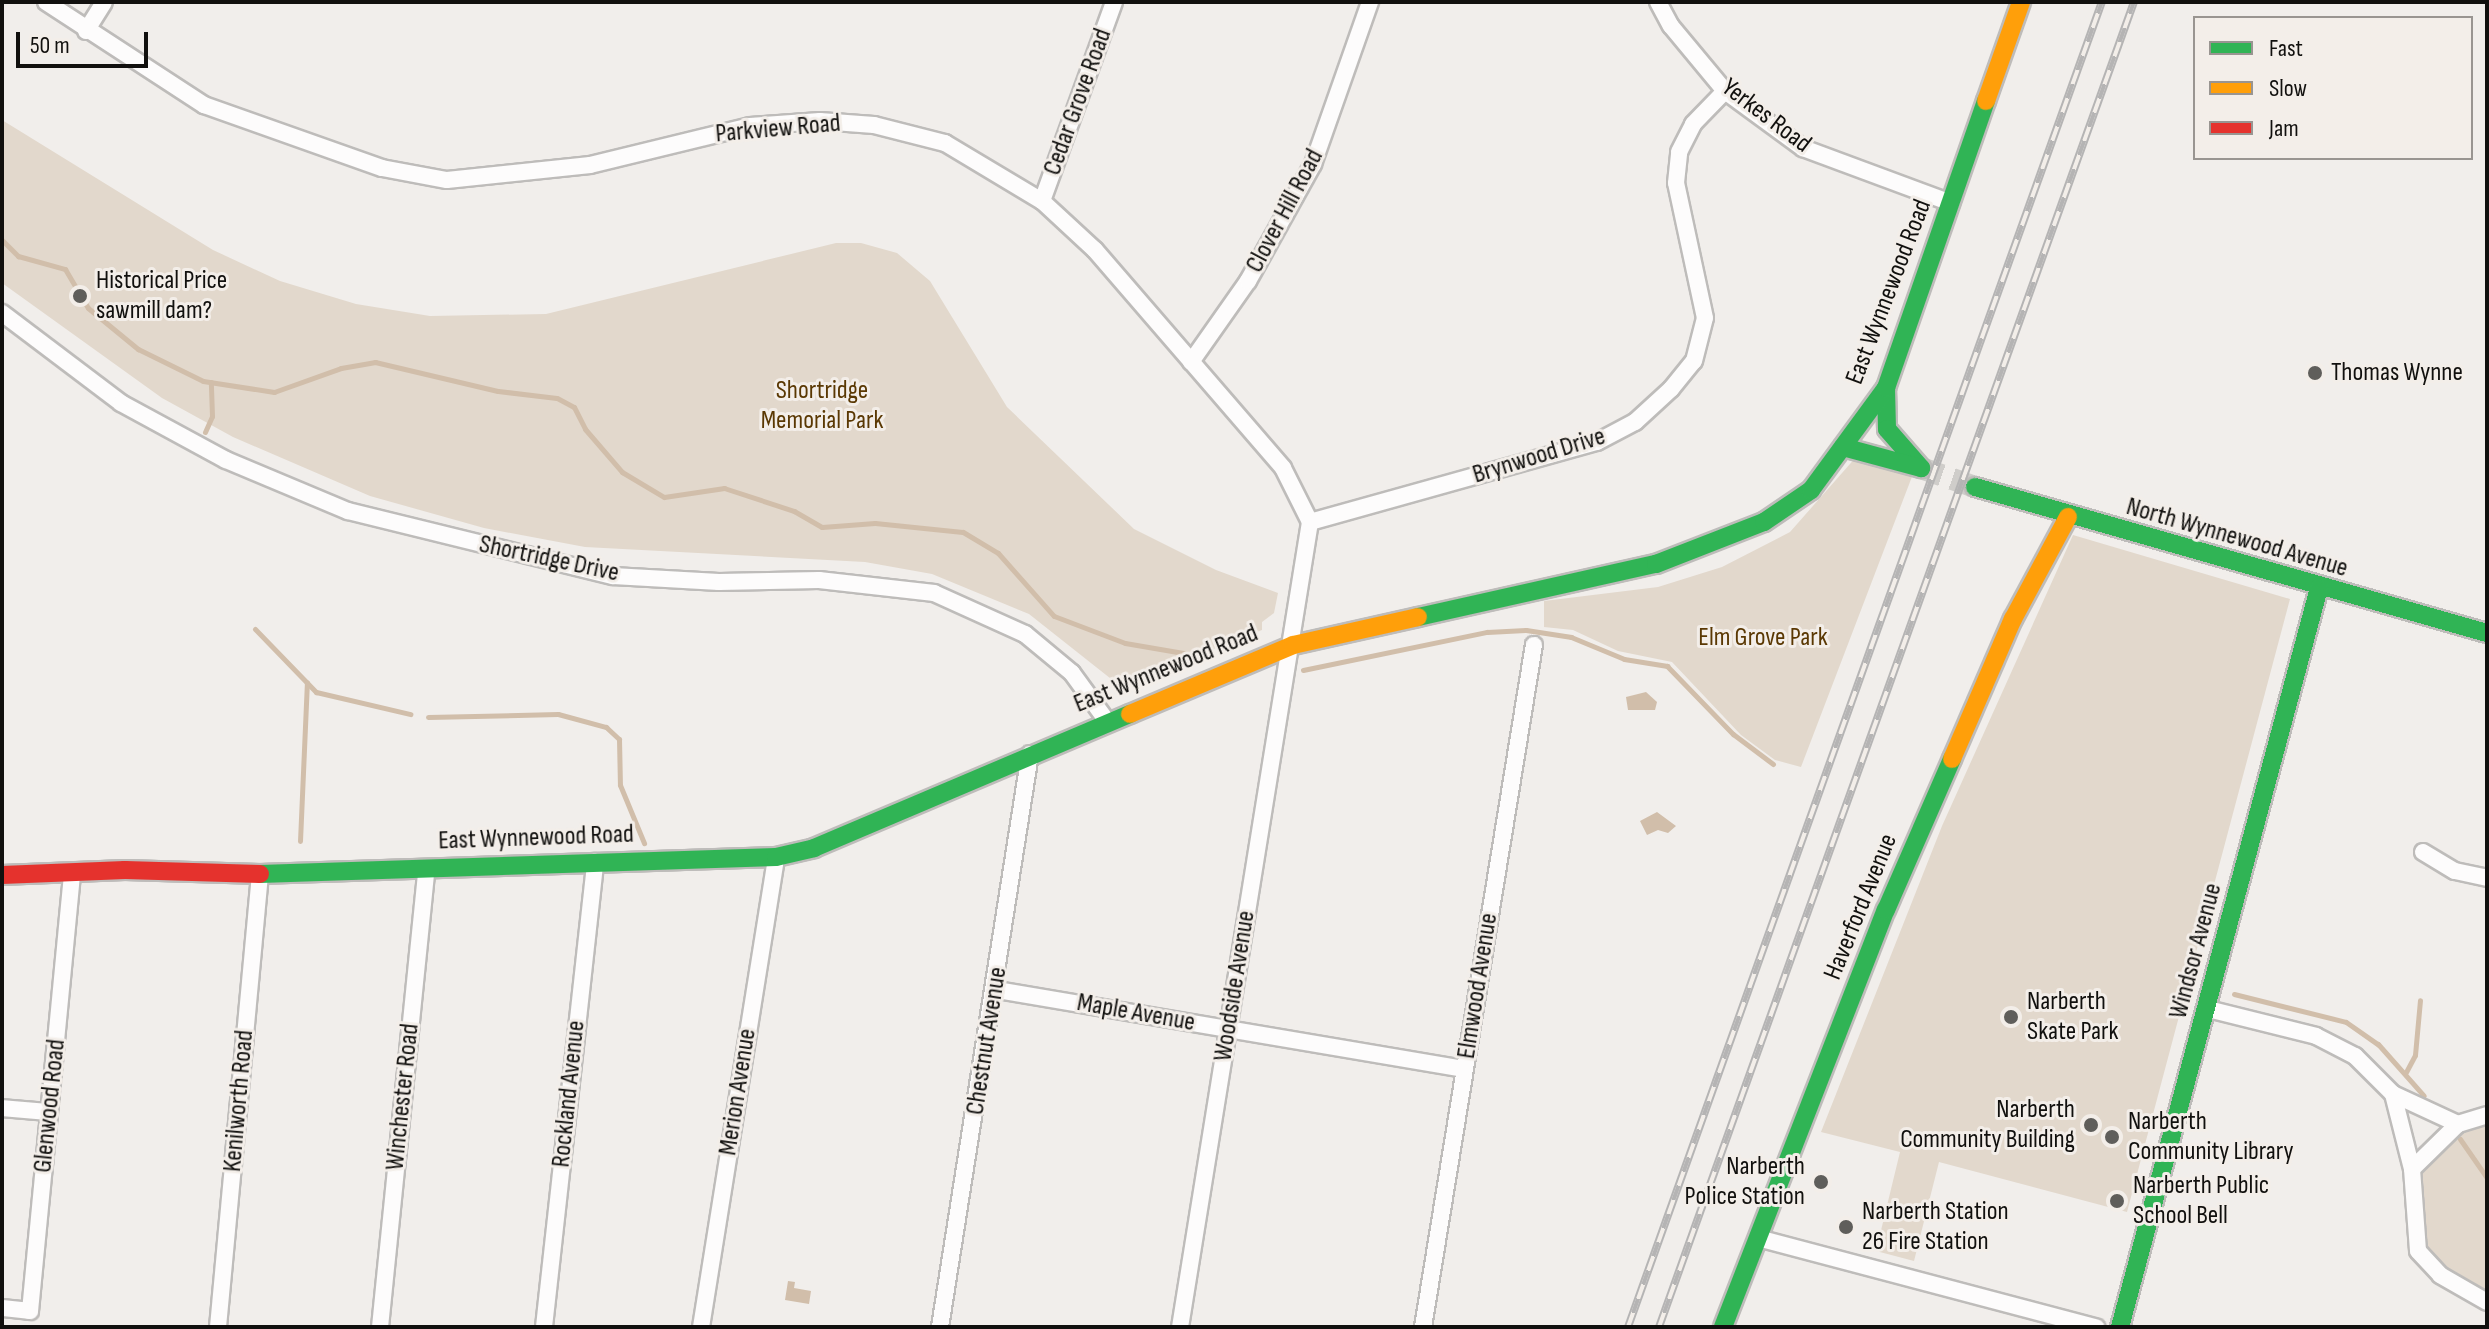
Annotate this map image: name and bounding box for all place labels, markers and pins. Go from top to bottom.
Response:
place label: Historical Price sawmill dam? [96,265,227,326]
marker: Historical Price sawmill dam? [71,287,89,305]
place label: Thomas Wynne [2331,357,2463,389]
marker: Thomas Wynne [2306,364,2324,382]
place label: Narberth Skate Park [2027,986,2118,1048]
marker: Narberth Skate Park [2002,1008,2020,1026]
place label: Narberth Community Building [1900,1094,2075,1156]
place label: Narberth Community Library [2128,1106,2294,1168]
marker: Narberth Community Building [2082,1116,2100,1134]
marker: Narberth Community Library [2103,1128,2121,1146]
place label: Narberth Police Station [1685,1151,1805,1212]
place label: Narberth Public School Bell [2133,1170,2269,1232]
marker: Narberth Police Station [1812,1173,1830,1191]
marker: Narberth Public School Bell [2108,1192,2126,1210]
place label: Narberth Station 26 Fire Station [1862,1196,2009,1258]
marker: Narberth Station 26 Fire Station [1837,1218,1855,1236]

